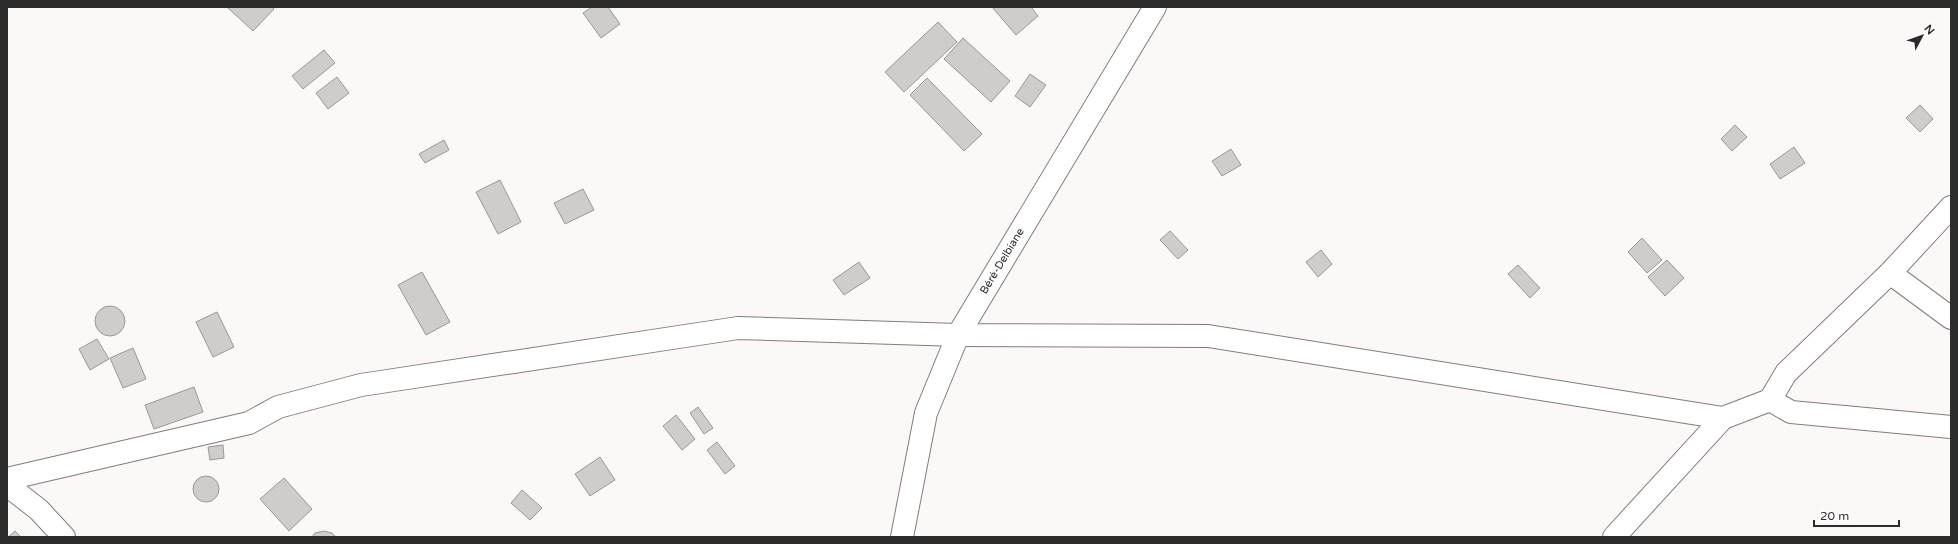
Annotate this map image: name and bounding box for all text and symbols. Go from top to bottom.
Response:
north arrow [1902,16,1942,56]
text: N [1921,22,1937,37]
street label: Béré-Delbiane [977,226,1027,296]
scale bar [1814,502,1899,528]
text: 20 m [1820,509,1849,523]

